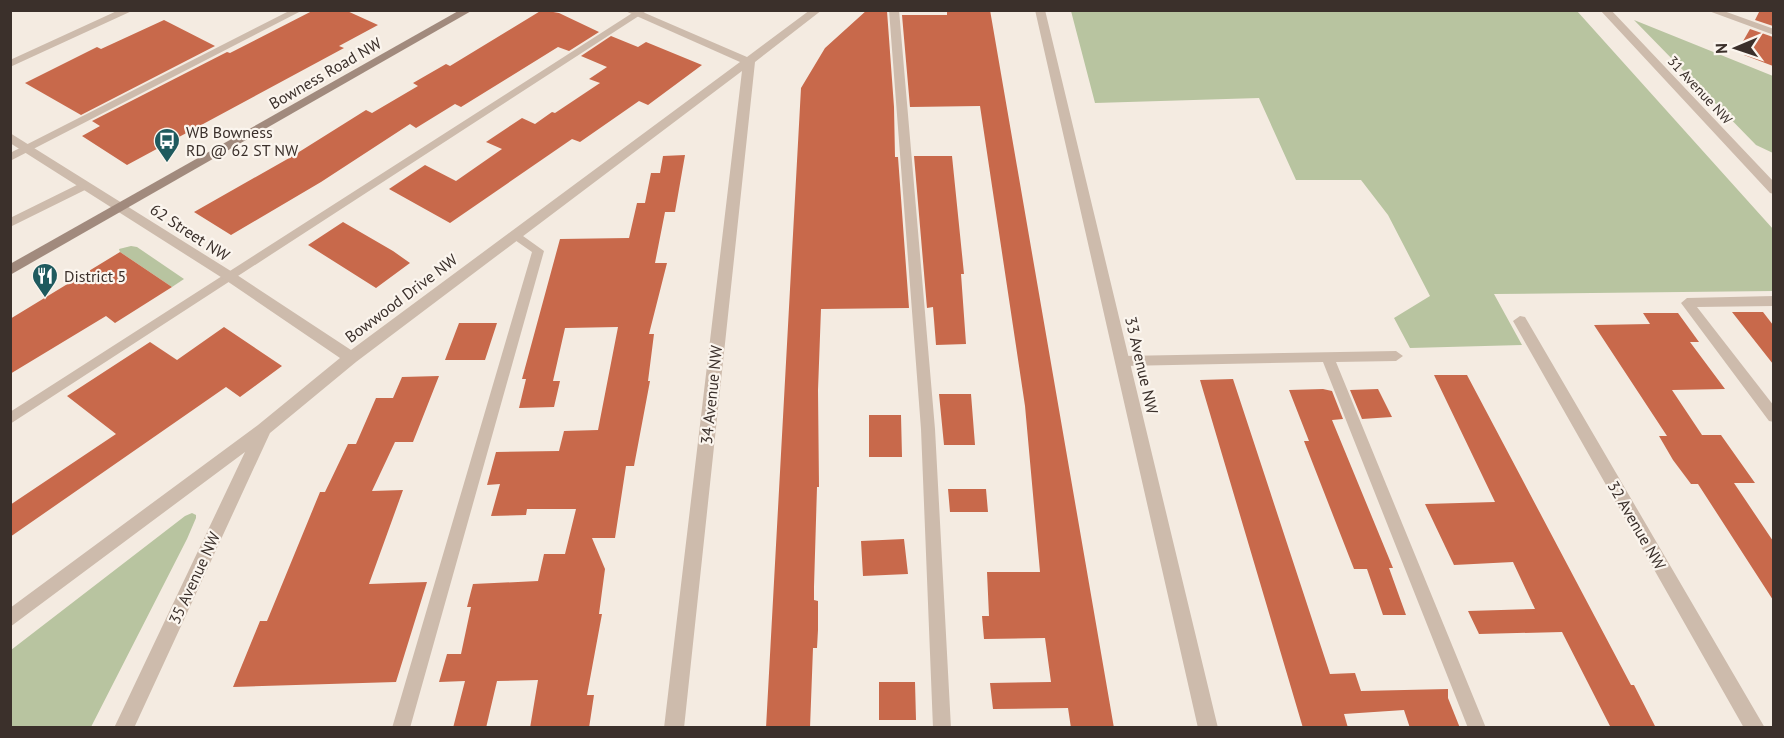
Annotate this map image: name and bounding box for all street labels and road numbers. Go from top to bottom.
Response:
street label: Bowness Road NW [265,32,385,113]
street label: 31 Avenue NW [1664,52,1737,128]
street label: 62 Street NW [146,199,234,266]
street label: Bowwood Drive NW [341,249,462,347]
street label: 33 Avenue NW [1121,314,1163,416]
street label: 34 Avenue NW [696,344,726,446]
street label: 32 Avenue NW [1603,477,1671,574]
street label: 35 Avenue NW [164,528,224,627]

